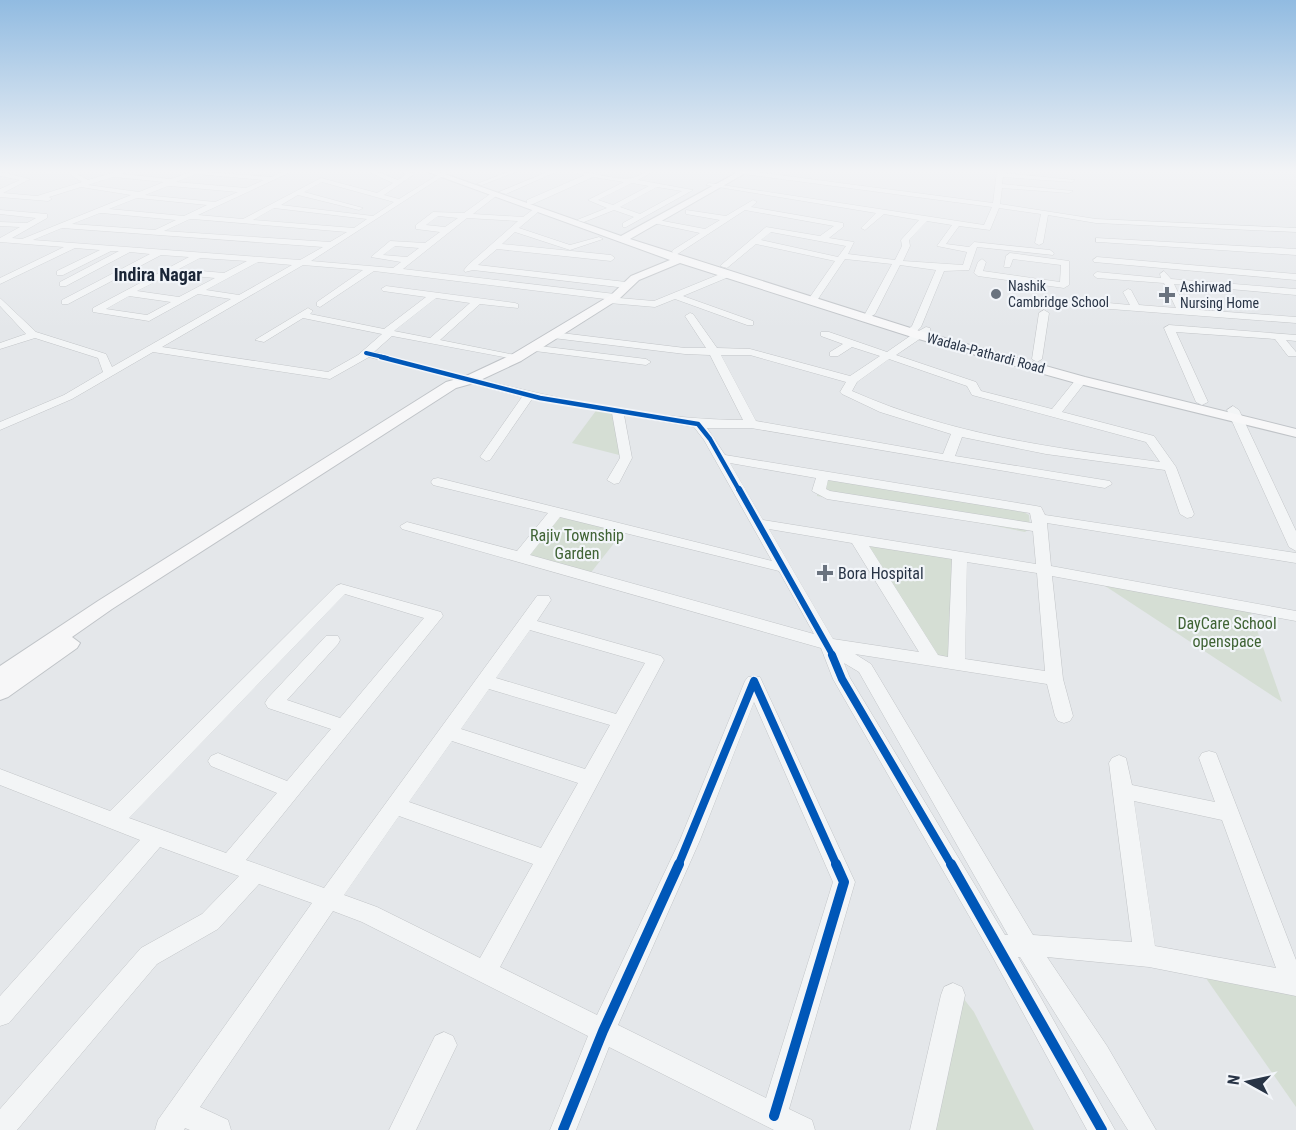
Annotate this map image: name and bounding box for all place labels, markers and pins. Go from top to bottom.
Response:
place label: Nashik Cambridge School [1008,278,1109,310]
place label: Ashirwad Nursing Home [1180,279,1259,311]
marker: Ashirwad Nursing Home [1158,286,1176,304]
marker: Nashik Cambridge School [989,287,1003,301]
marker: Bora Hospital [816,564,834,582]
place label: Bora Hospital [838,564,924,583]

